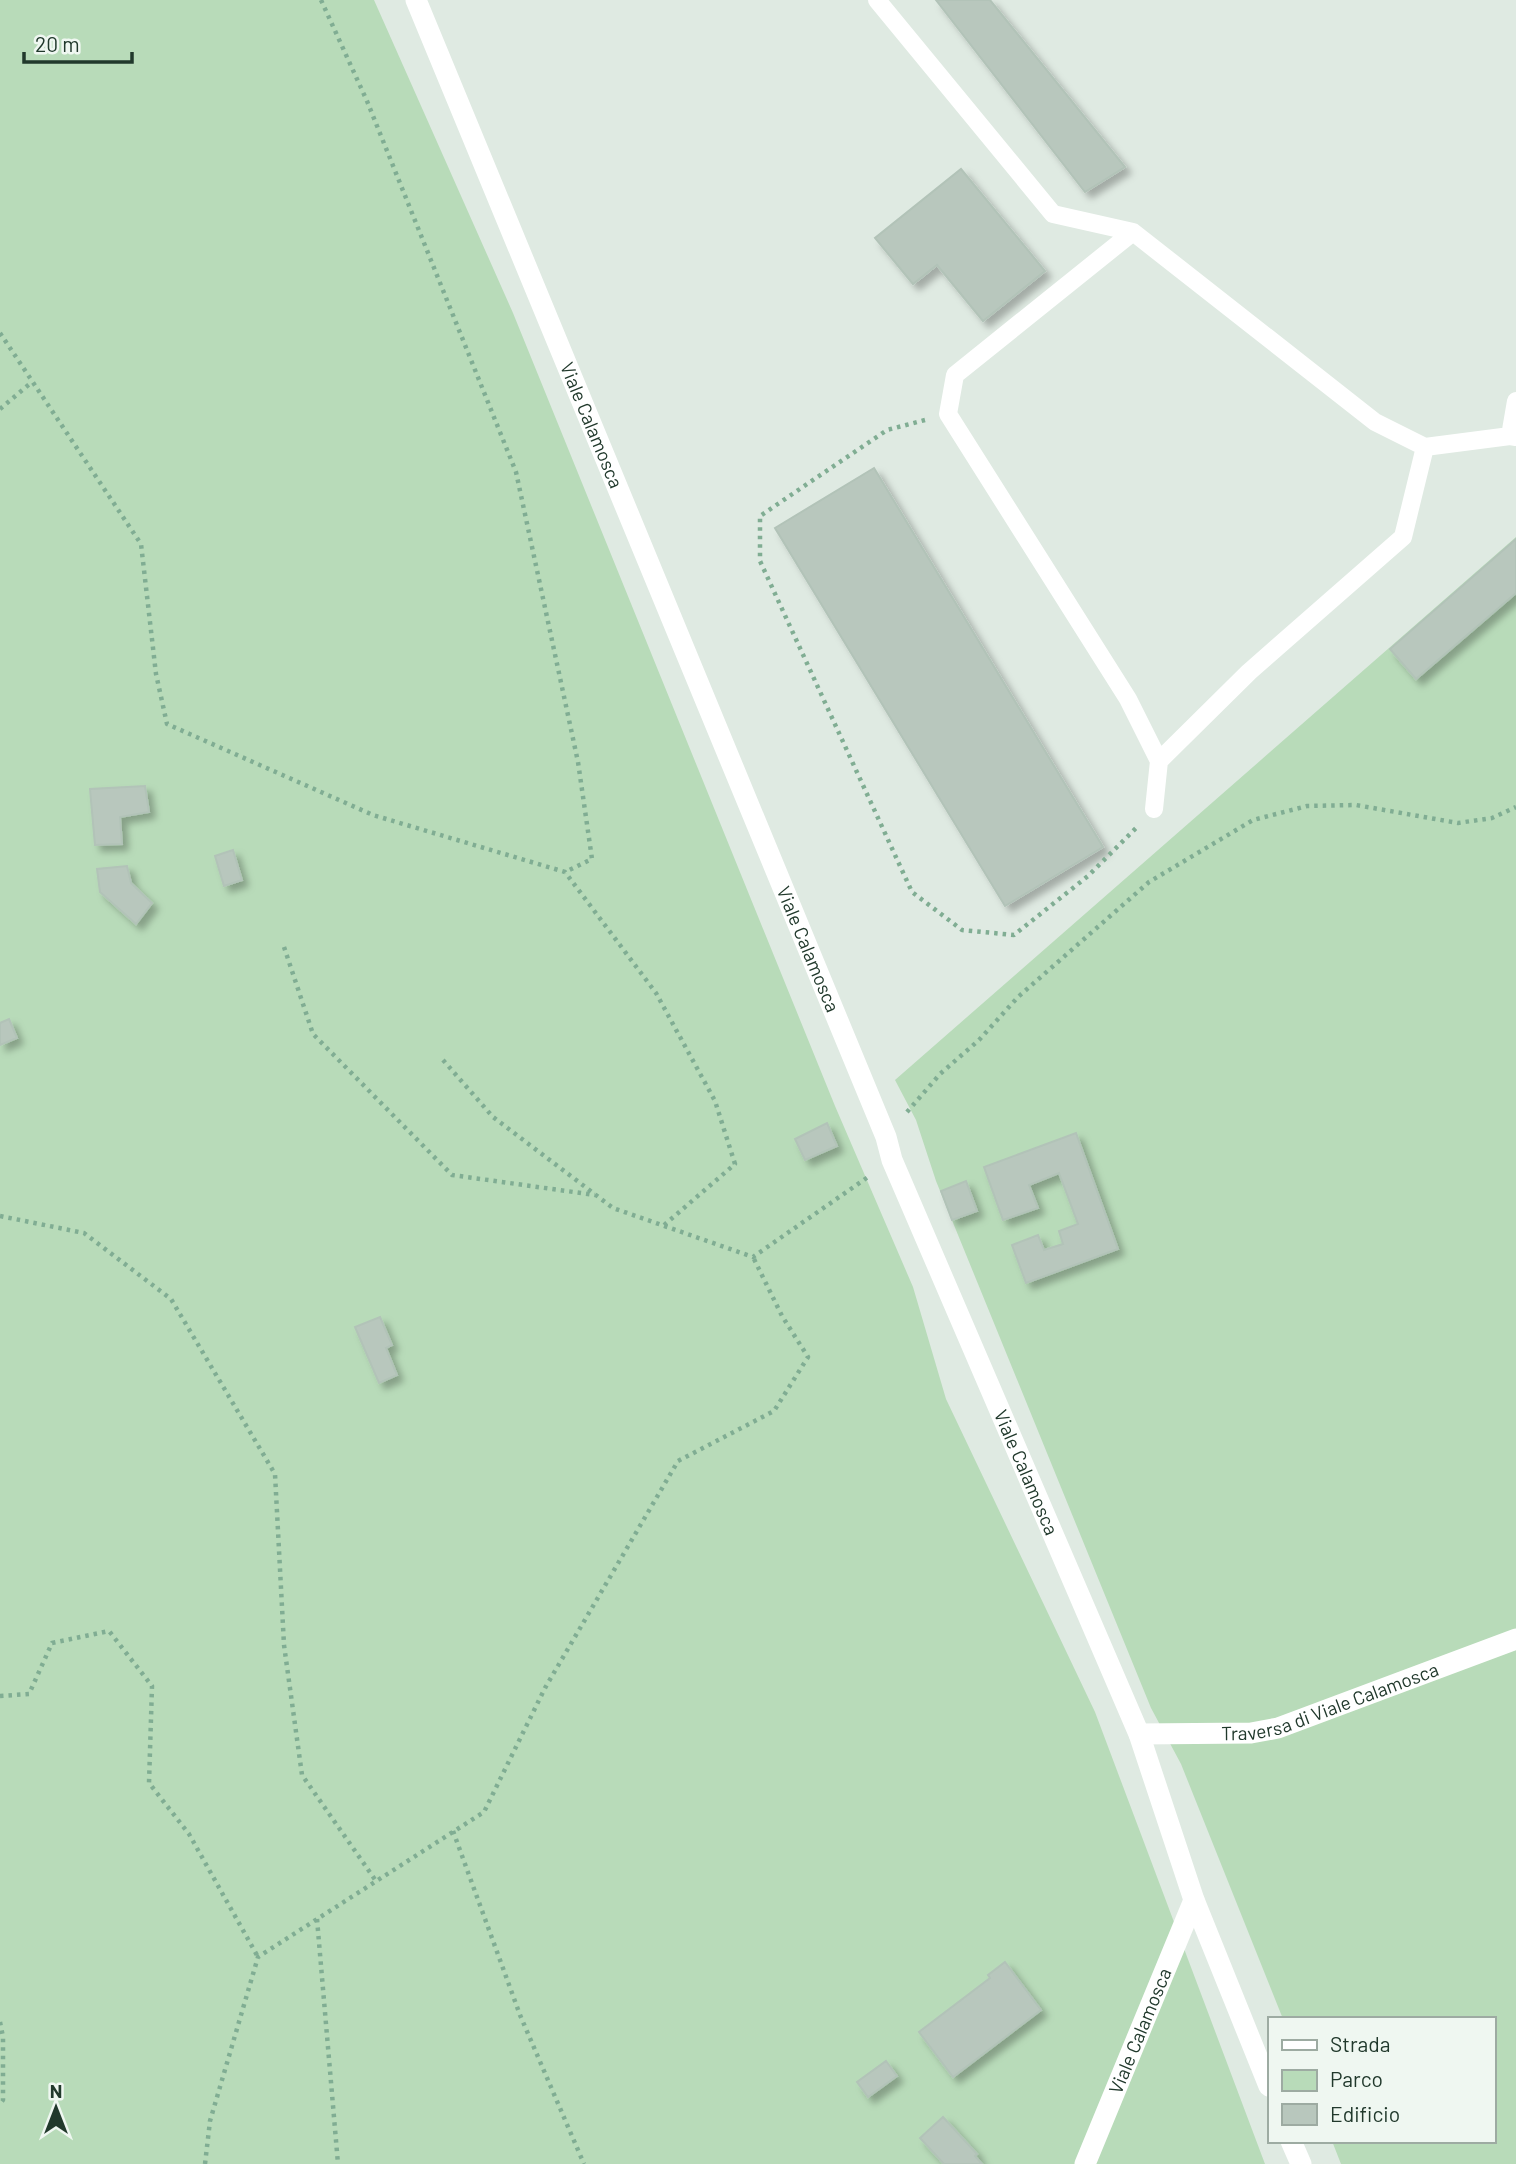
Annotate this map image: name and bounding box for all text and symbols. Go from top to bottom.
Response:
scale bar [24,21,133,65]
text: 20 m [35,31,80,56]
street label: Viale Calamosca [556,359,628,491]
street label: Viale Calamosca [773,883,845,1015]
street label: Viale Calamosca [990,1406,1064,1538]
street label: Traversa di Viale Calamosca [1221,1657,1441,1744]
street label: Viale Calamosca [1103,1964,1176,2097]
legend [1268,2017,1495,2143]
text: Strada [1330,2031,1390,2056]
text: Parco [1330,2066,1383,2091]
north arrow [21,2073,91,2143]
text: N [50,2079,62,2102]
text: Edificio [1330,2101,1400,2126]

